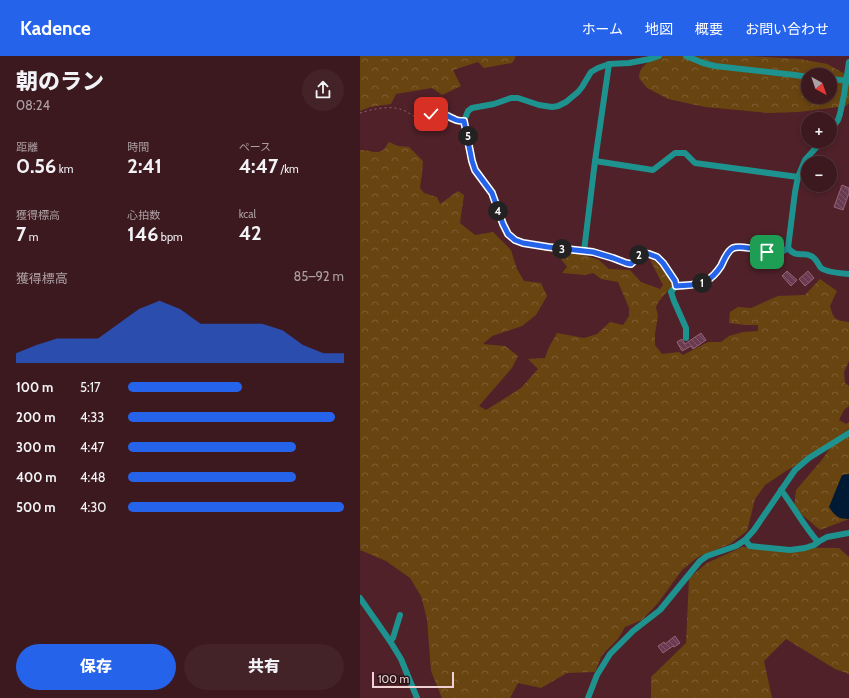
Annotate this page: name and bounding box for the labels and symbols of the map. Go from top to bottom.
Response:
north arrow [801,68,837,104]
pin [414,97,448,131]
pin: 5 [458,126,478,146]
pin: 4 [488,201,508,221]
pin [750,235,784,269]
pin: 3 [552,239,572,259]
pin: 2 [629,245,649,265]
pin: 1 [692,273,712,293]
scale bar [372,670,454,689]

